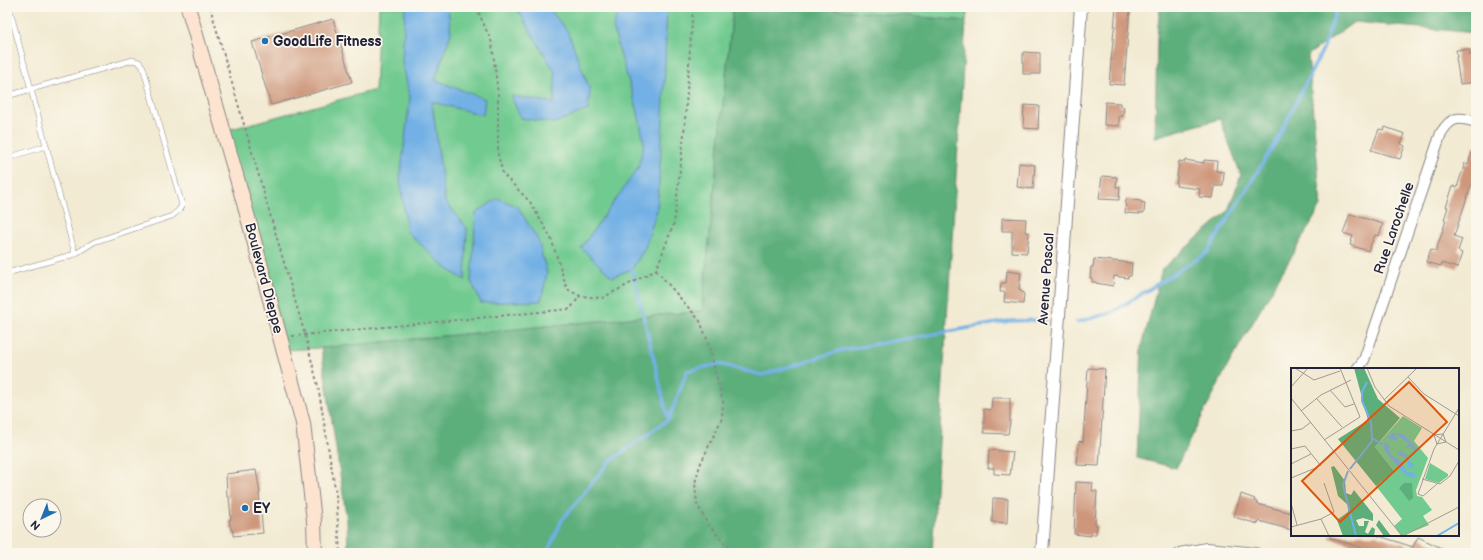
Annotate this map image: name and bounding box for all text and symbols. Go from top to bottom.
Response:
place label: GoodLife Fitness [273,33,381,50]
marker: GoodLife Fitness [260,36,270,46]
street label: Rue Larochelle [1370,180,1418,276]
street label: Boulevard Dieppe [241,221,287,335]
street label: Avenue Pascal [1034,232,1058,326]
inset map [1291,368,1459,536]
north arrow [22,498,62,538]
place label: EY [253,500,271,517]
marker: EY [240,503,250,513]
text: N [28,517,43,533]

